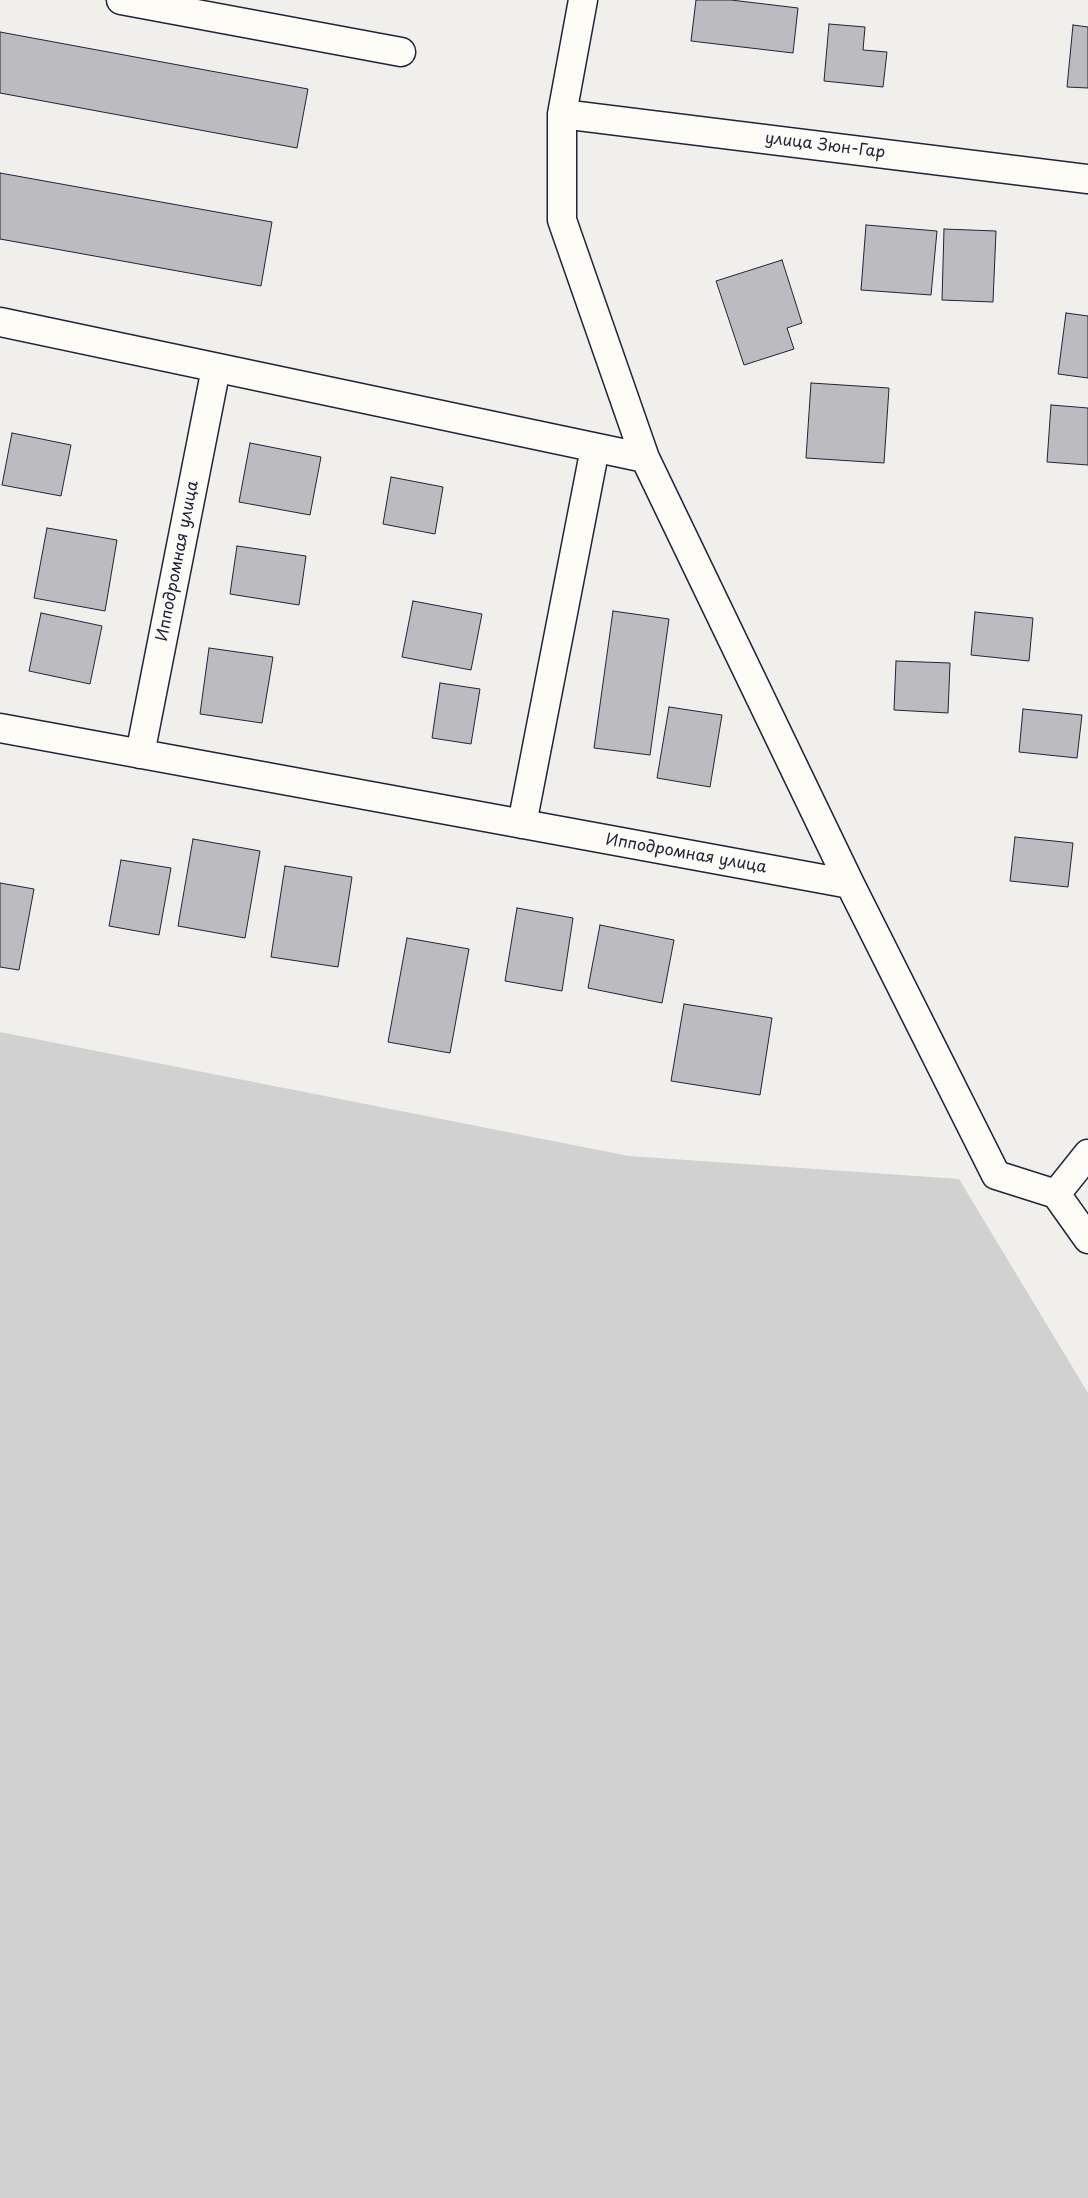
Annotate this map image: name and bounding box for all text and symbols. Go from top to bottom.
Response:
street label: улица Зюн-Гар [764,129,886,163]
street label: Ипподромная улица [153,479,203,643]
street label: Ипподромная улица [604,830,768,878]

